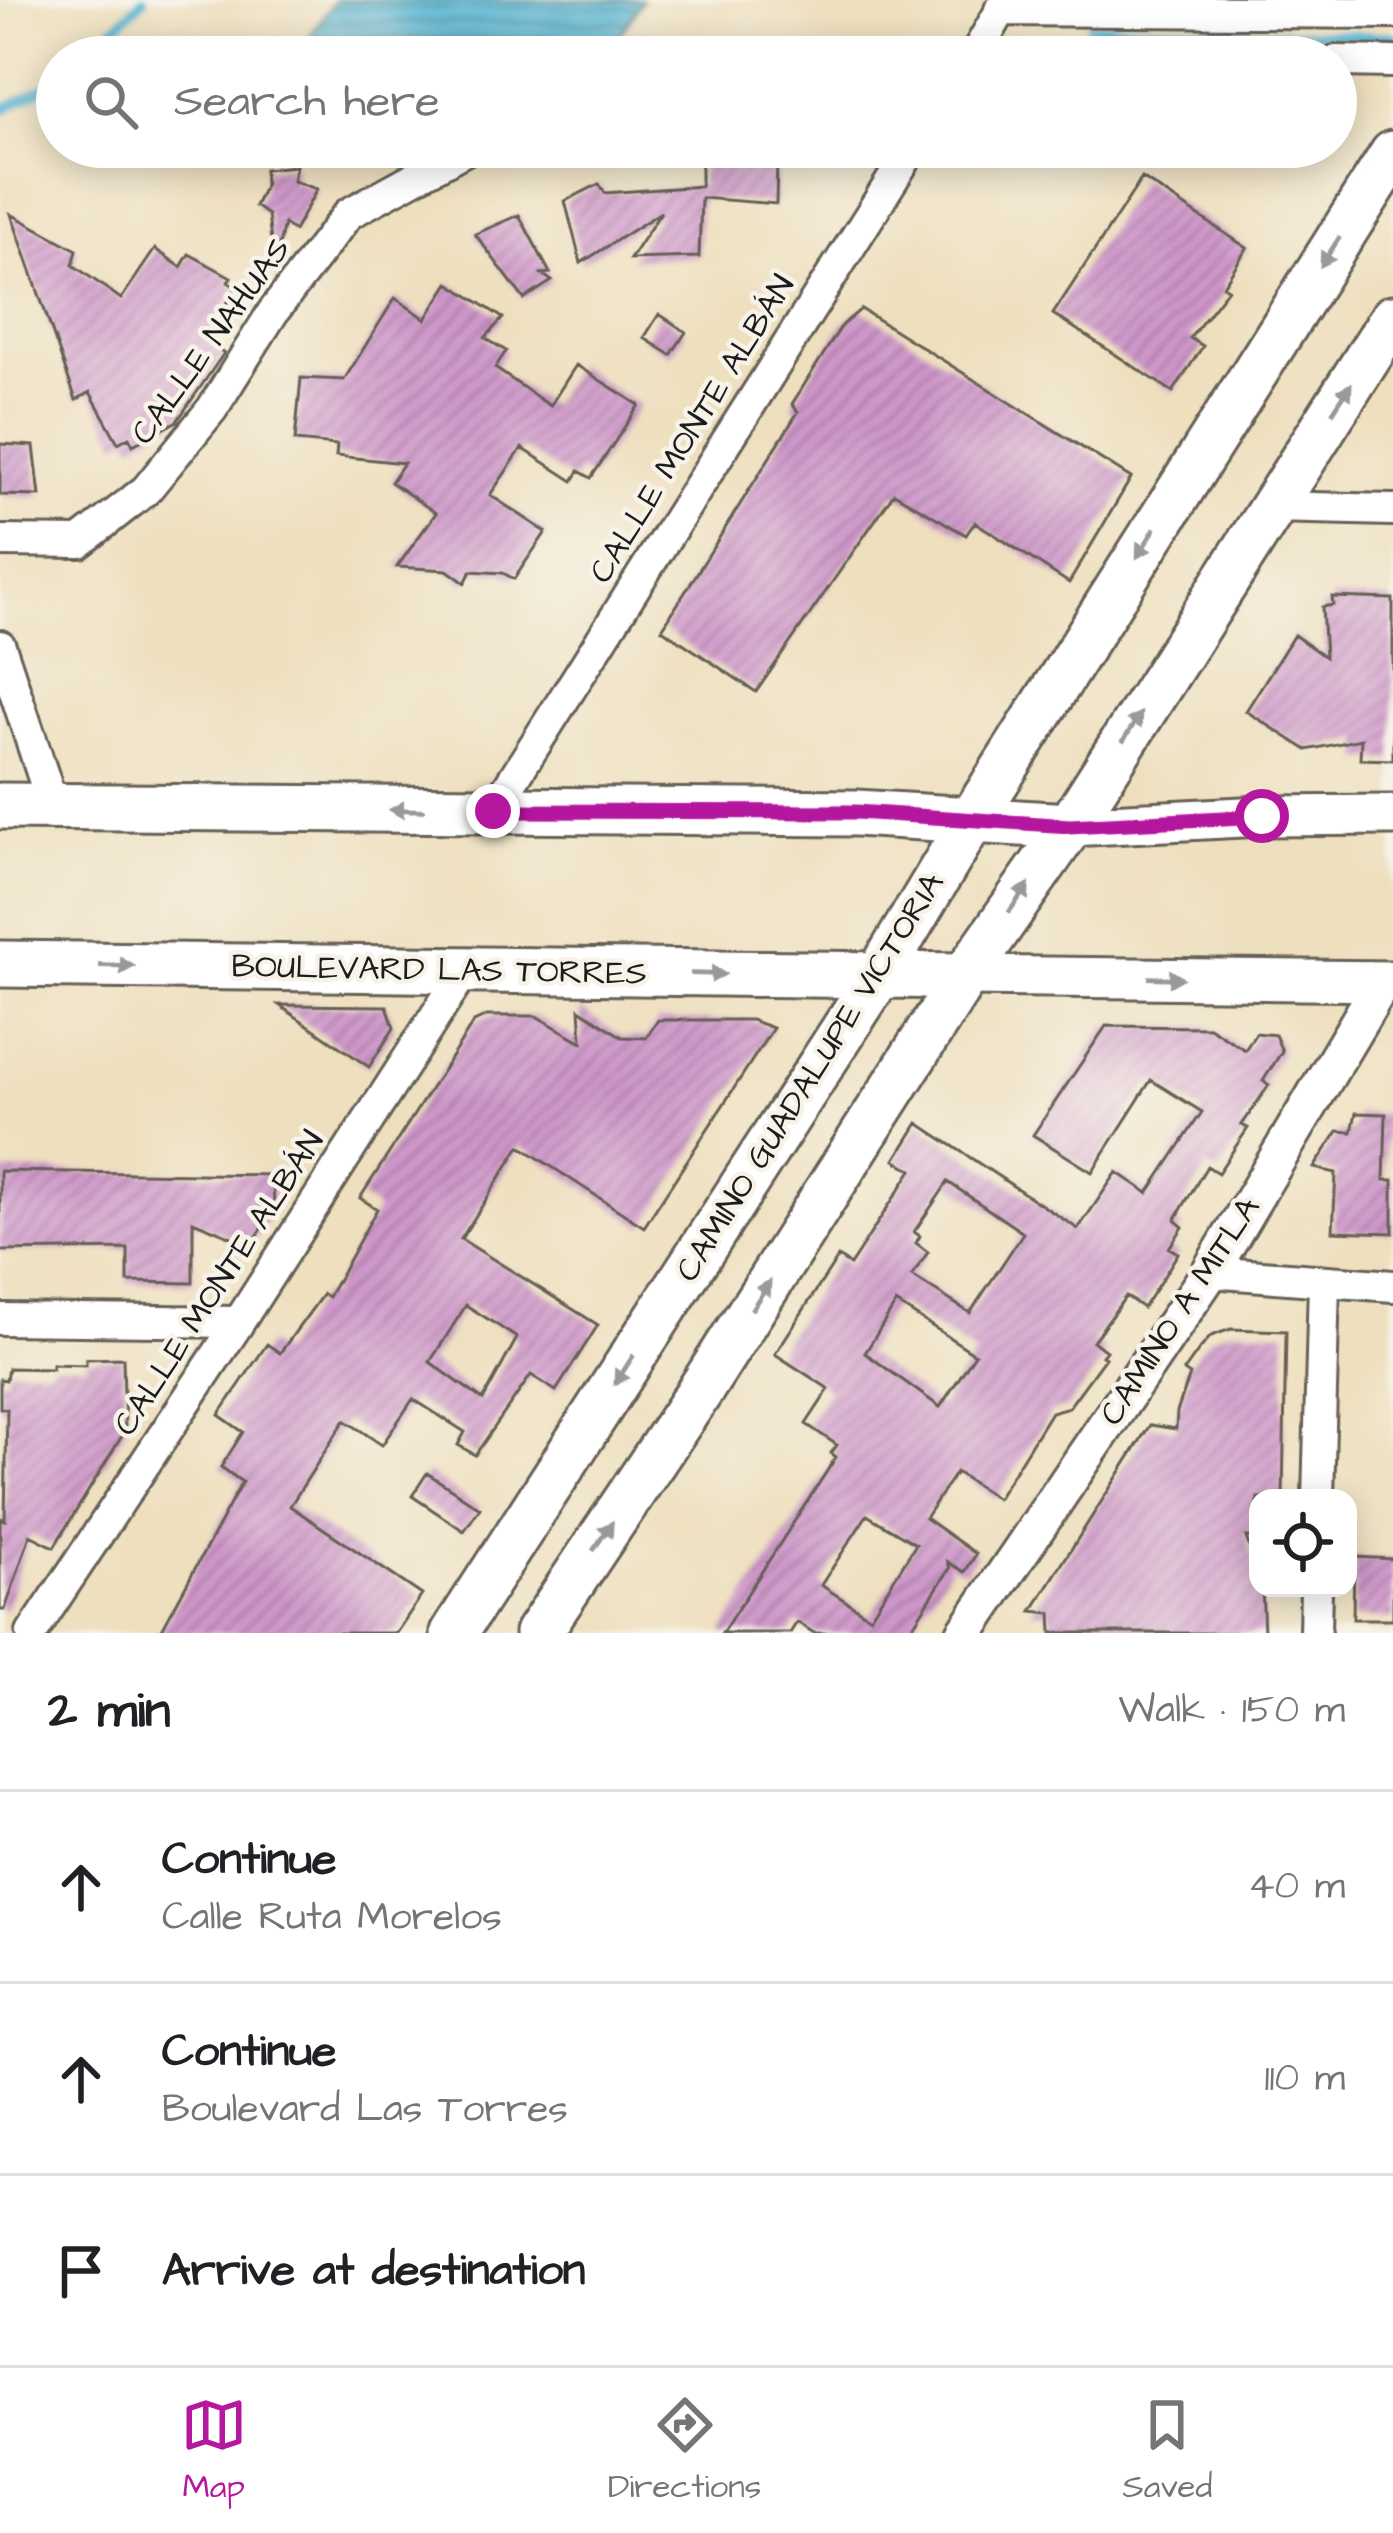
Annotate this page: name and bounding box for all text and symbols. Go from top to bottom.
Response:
search box [36,36,1357,168]
icon: search [78,69,144,135]
text: Search here [174,71,440,133]
street label: CALLE NAHUAS [120,228,302,454]
one-way arrow [1320,235,1341,269]
street label: CALLE MONTE ALBÁN [578,266,806,592]
one-way arrow [1330,381,1352,414]
one-way arrow [1136,526,1158,559]
one-way arrow [1121,710,1143,743]
route end [466,784,520,838]
route start [1235,789,1289,843]
one-way arrow [387,800,425,820]
street label: CAMINO GUADALUPE VICTORIA [665,864,955,1290]
one-way arrow [1007,882,1030,915]
street label: BOULEVARD LAS TORRES [231,943,647,997]
one-way arrow [99,956,137,975]
one-way arrow [690,964,728,984]
one-way arrow [1148,968,1186,988]
street label: CALLE MONTE ALBÁN [103,1121,335,1445]
street label: CAMINO A MITLA [1089,1188,1271,1434]
one-way arrow [749,1279,771,1312]
one-way arrow [614,1353,636,1386]
map controls [1249,1489,1357,1597]
button: locate [1249,1489,1357,1597]
one-way arrow [591,1519,614,1552]
text: 2 min [48,1676,171,1747]
text: Walk · 150 m [1119,1684,1345,1738]
text: Continue [162,1829,336,1891]
icon: ahead [48,1854,114,1920]
text: 40 m [1248,1860,1345,1914]
text: Calle Ruta Morelos [162,1891,502,1945]
text: Continue [162,2021,336,2083]
icon: ahead [48,2046,114,2112]
text: 110 m [1264,2052,1345,2106]
text: Boulevard Las Torres [162,2083,568,2137]
icon: arrive [48,2238,114,2304]
text: Arrive at destination [162,2240,585,2302]
tab: Map [181,2392,247,2510]
tab: Directions [608,2392,761,2510]
tab: Saved [1122,2392,1212,2510]

